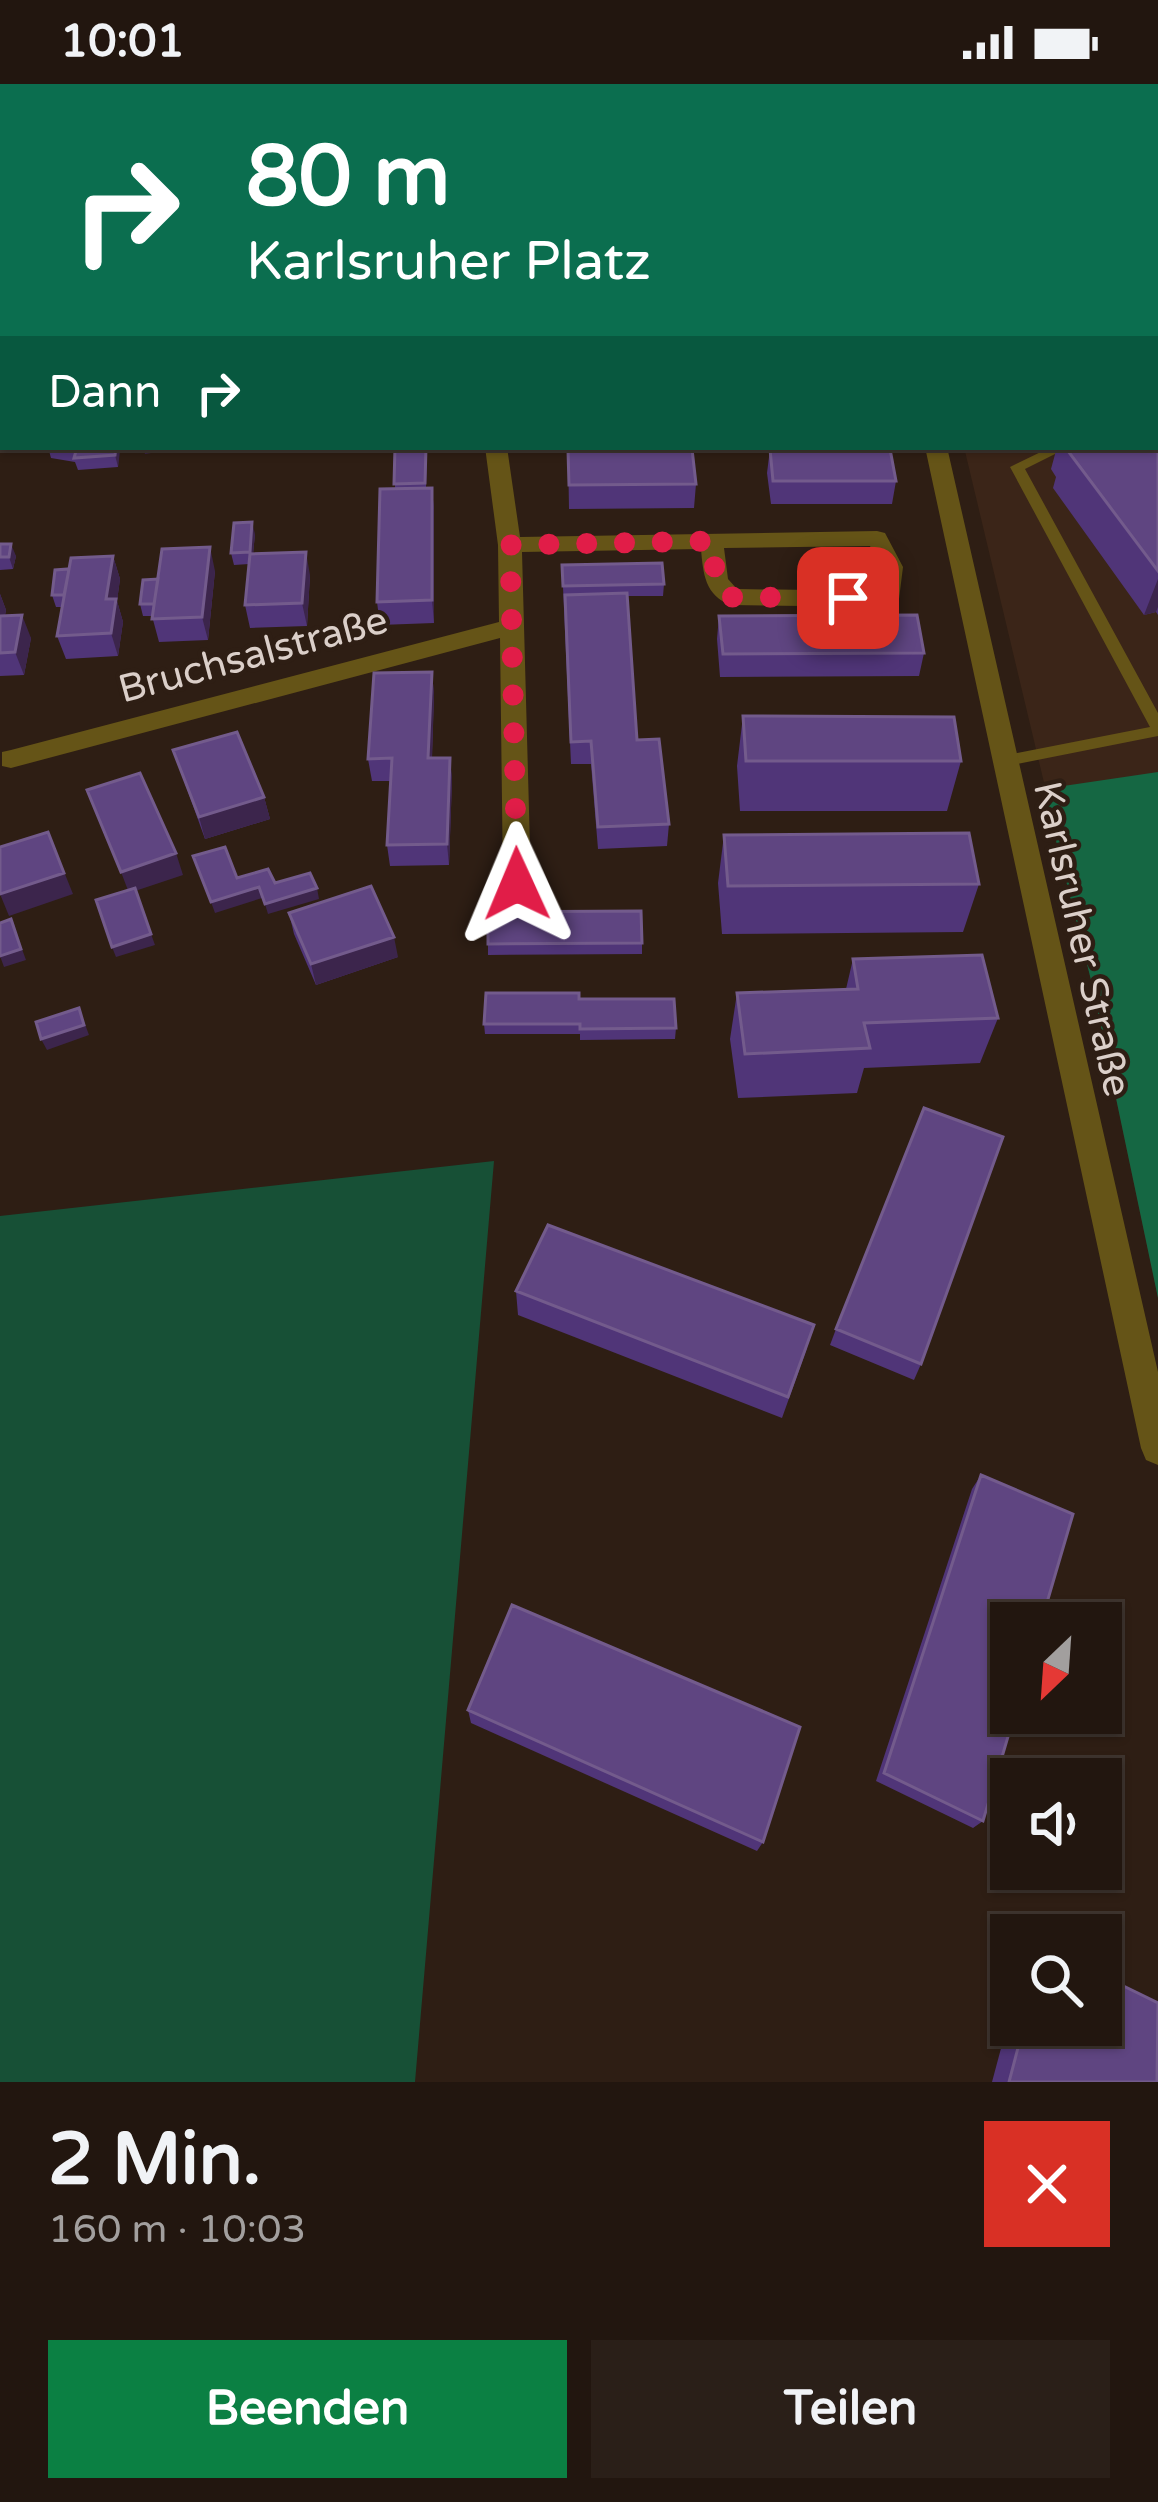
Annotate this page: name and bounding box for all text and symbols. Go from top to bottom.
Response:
text: 10:01 [60,15,185,69]
text: 80 m [246,127,450,228]
icon: right [48,132,204,288]
text: Karlsruher Platz [246,229,651,294]
icon: right [185,360,251,426]
text: Dann [48,366,161,420]
pin [797,547,899,649]
icon: arrive [815,565,881,631]
street label: Bruchsalstraße [113,597,393,713]
street label: Karlsruher Straße [1023,777,1141,1101]
position arrow [454,821,580,947]
north arrow [990,1602,1122,1734]
map controls [990,1602,1122,2046]
button: sound [990,1758,1122,1890]
button: search [990,1914,1122,2046]
text: 2 Min. [48,2117,261,2204]
button: close [984,2121,1110,2247]
text: 160 m · 10:03 [48,2206,306,2253]
button: Beenden [48,2340,567,2478]
button: Teilen [591,2340,1110,2478]

